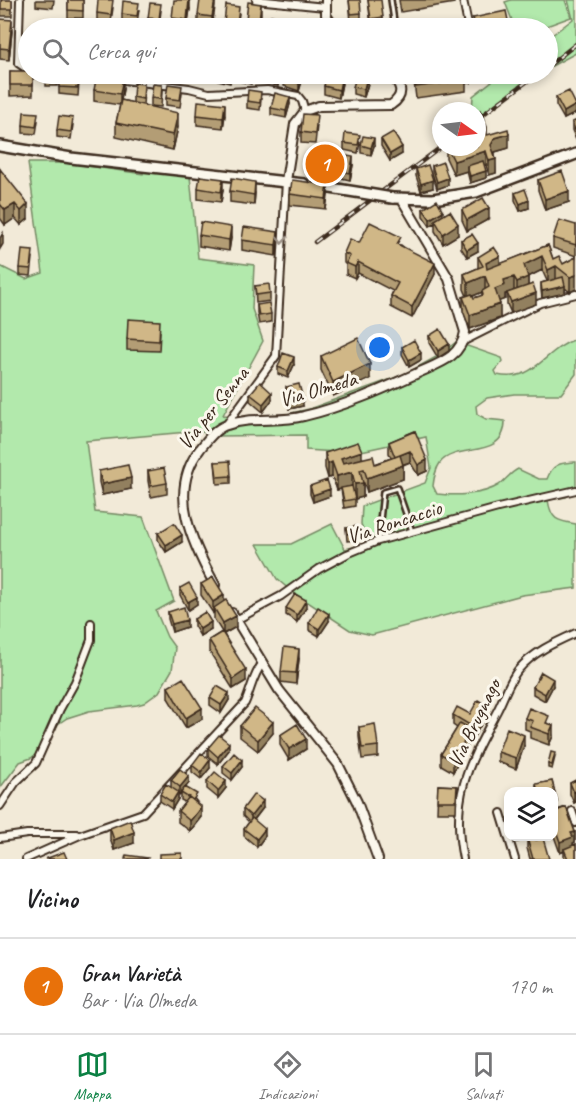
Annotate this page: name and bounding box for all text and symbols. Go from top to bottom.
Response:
search box [18,18,558,84]
icon: search [39,35,72,68]
text: Cerca qui [87,37,155,65]
north arrow [432,102,486,156]
pin: 1 [306,142,344,186]
one-way arrow [275,235,288,244]
your location [365,333,394,362]
street label: Via per Senna [172,360,255,455]
street label: Via Olmeda [276,365,361,412]
street label: Via Roncaccio [343,494,446,550]
street label: Via Brugnago [442,672,508,771]
map controls [504,787,558,841]
button: layers [504,787,558,841]
text: Vicino [24,882,78,915]
text: Gran Varietà [81,960,180,988]
text: 1 [39,974,48,999]
text: 170 m [509,974,552,999]
text: Bar · Via Olmeda [81,988,196,1013]
tab: Mappa [74,1048,111,1104]
tab: Indicazioni [258,1048,317,1104]
tab: Salvati [465,1048,502,1104]

